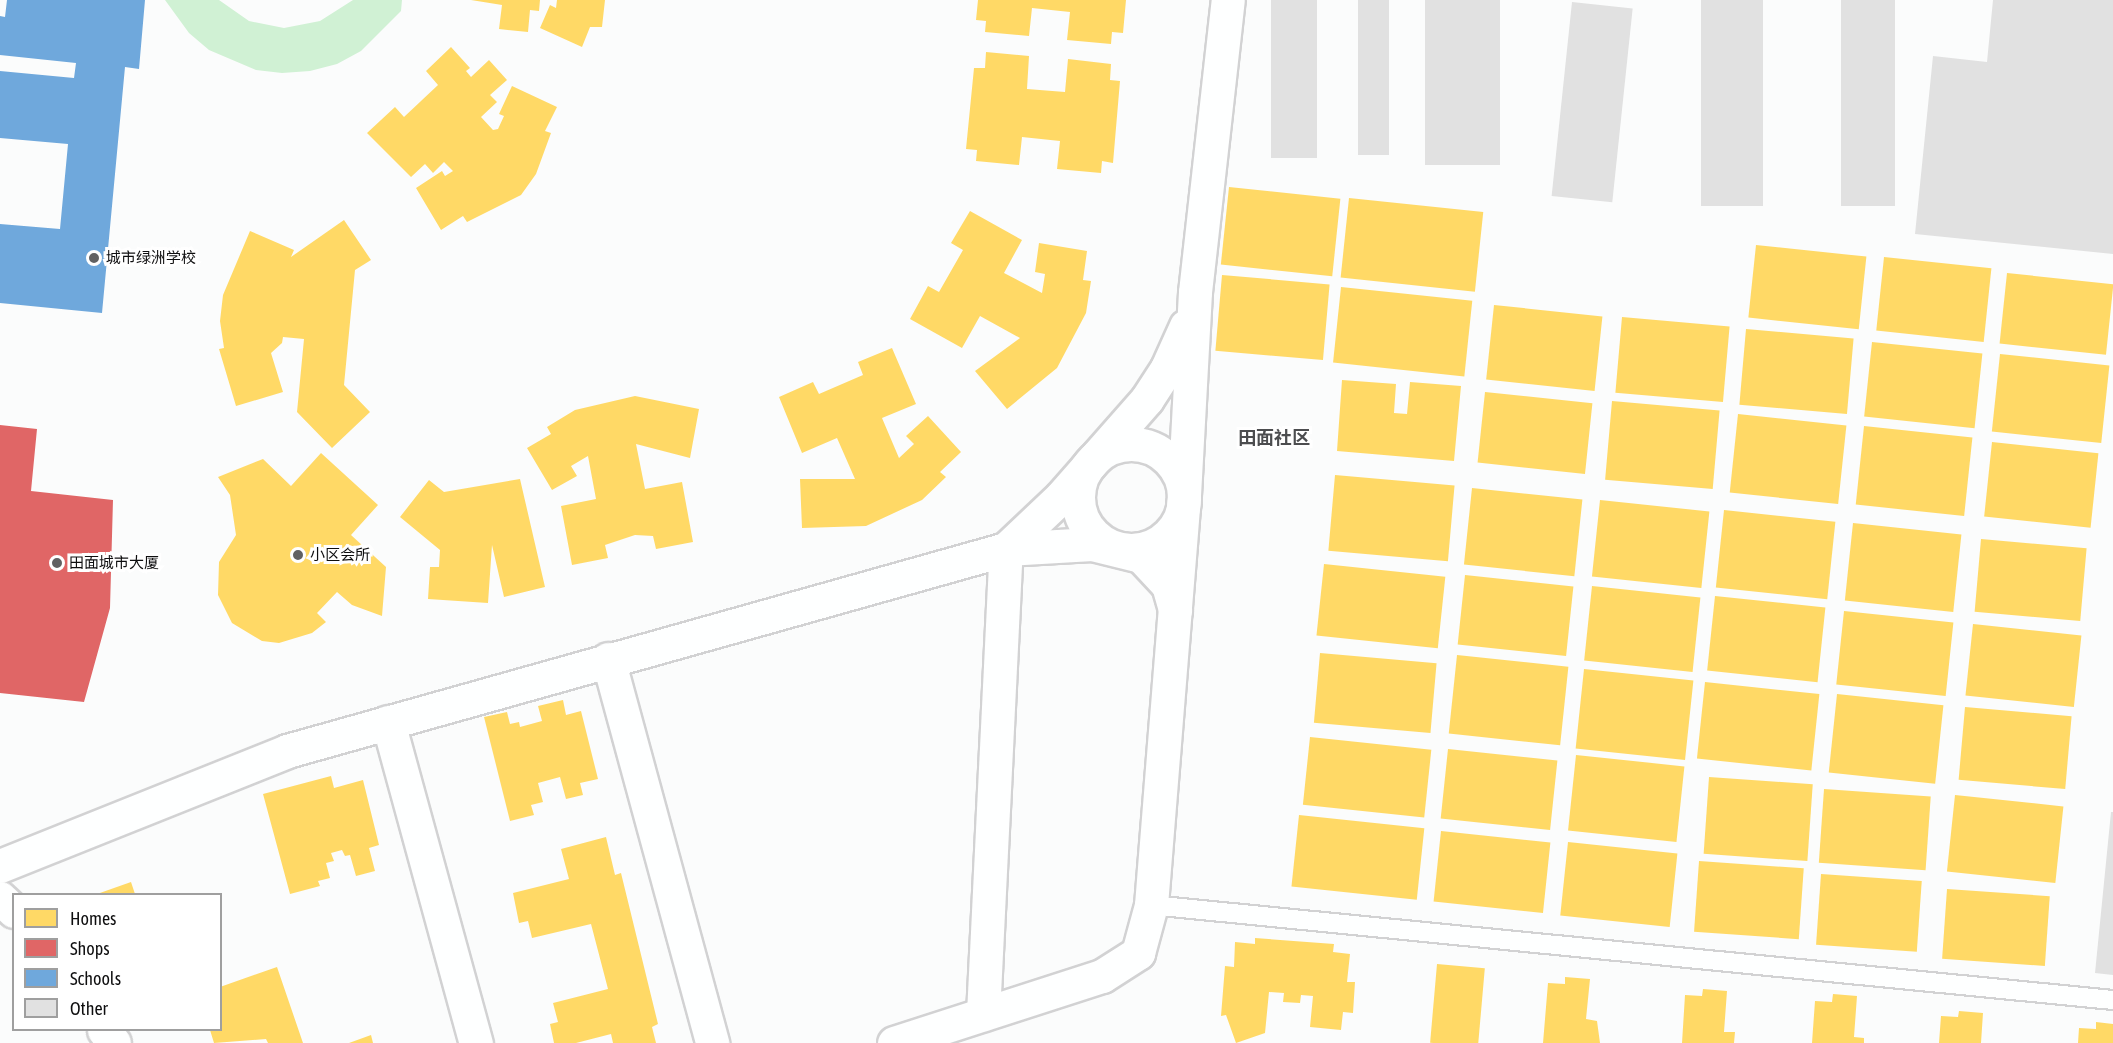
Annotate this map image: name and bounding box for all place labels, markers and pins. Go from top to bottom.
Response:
place label: 城市绿洲学校 [106,249,196,267]
marker: 城市绿洲学校 [87,251,101,265]
place label: 小区会所 [310,546,370,564]
marker: 小区会所 [291,548,305,562]
place label: 田面城市大厦 [69,554,159,572]
marker: 田面城市大厦 [50,556,64,570]

